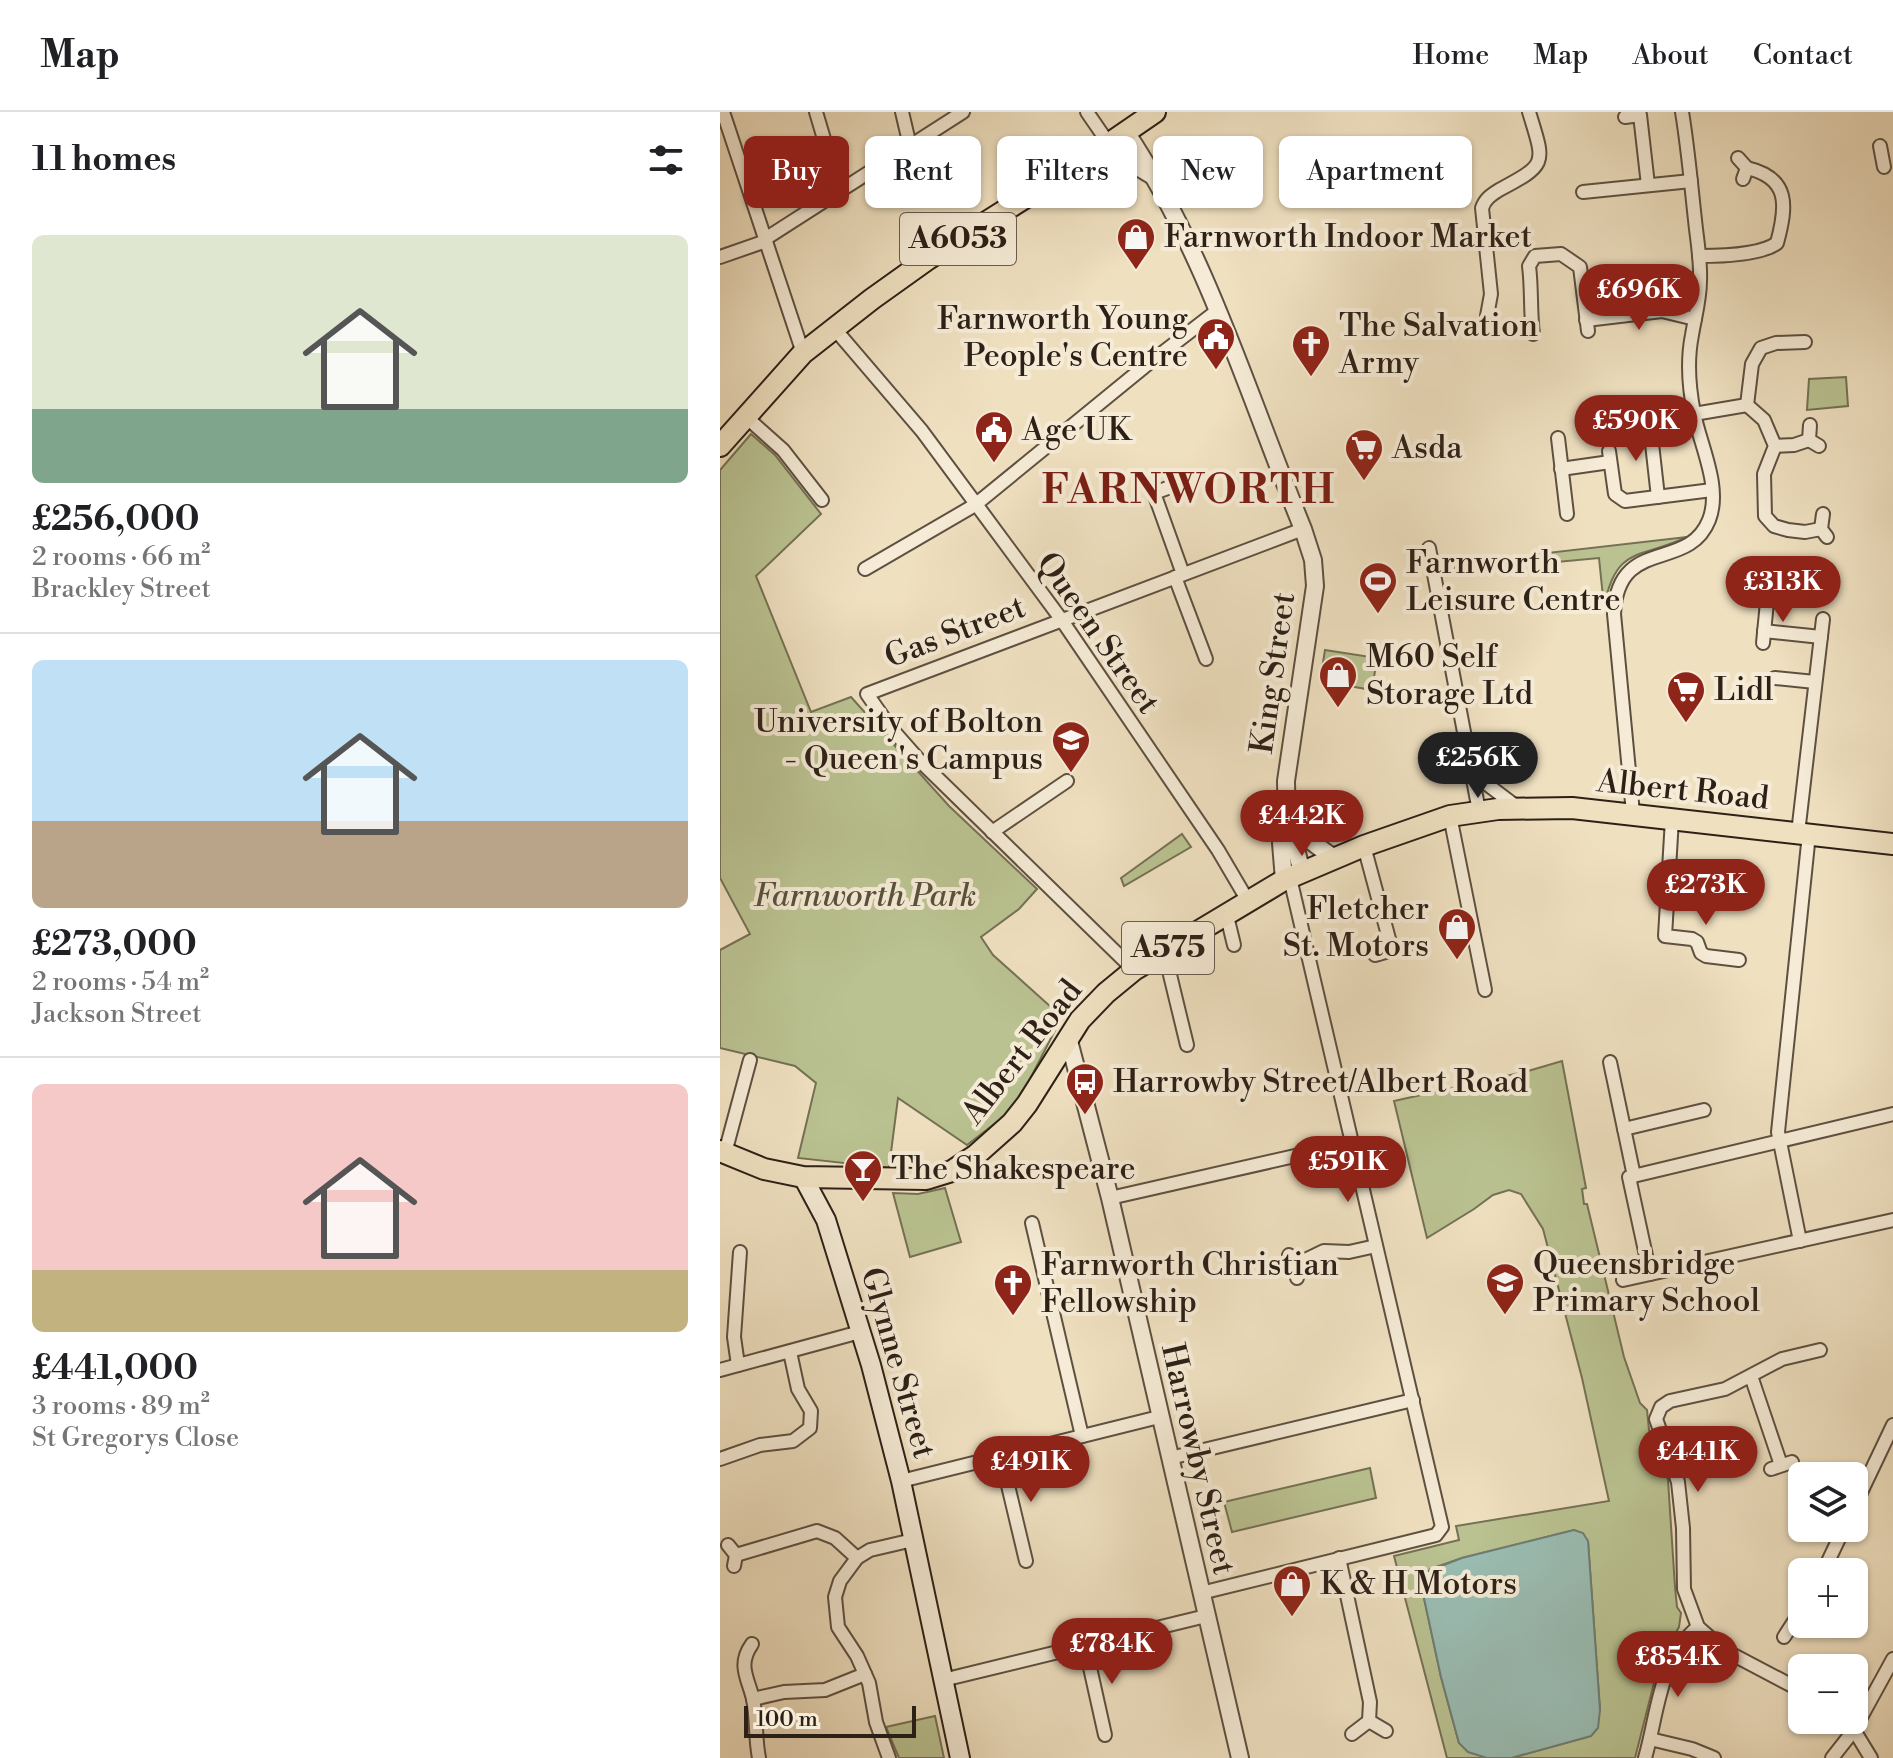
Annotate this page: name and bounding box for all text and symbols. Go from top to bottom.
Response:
text: Map [40,32,120,79]
text: Home [1413,38,1489,73]
text: Map [1533,38,1588,73]
text: About [1632,38,1709,73]
text: Contact [1753,38,1853,73]
chip: Buy [744,136,849,208]
chip: Rent [865,136,981,208]
chip: Filters [997,136,1137,208]
chip: New [1153,136,1263,208]
chip: Apartment [1279,136,1472,208]
icon: filters [644,138,688,182]
text: 11 homes [32,139,176,181]
road number: A6053 [900,213,1016,265]
shop icon: Farnworth Indoor Market [1115,216,1157,271]
place label: Farnworth Indoor Market [1164,217,1532,257]
pin: £696K [1583,264,1695,332]
text: £696K [1597,274,1681,306]
icon: home [288,287,432,431]
place label: Farnworth Young People's Centre [937,299,1188,376]
place label: The Salvation Army [1338,306,1538,383]
public building icon: Farnworth Young People's Centre [1195,316,1237,371]
church icon: The Salvation Army [1290,323,1332,378]
pin: £590K [1580,395,1692,463]
text: £590K [1592,405,1680,437]
public building icon: Age UK [973,409,1015,464]
place label: Age UK [1021,410,1133,450]
supermarket icon: Asda [1343,427,1385,482]
place label: Asda [1391,428,1463,468]
district label: FARNWORTH [1042,466,1336,516]
text: £256,000 [32,499,199,541]
text: 2 rooms · 66 m² [32,541,210,573]
place label: Farnworth Leisure Centre [1406,543,1621,620]
street label: Queen Street [1028,544,1168,722]
pin: £313K [1727,556,1839,624]
sports icon: Farnworth Leisure Centre [1357,560,1399,615]
text: £313K [1744,566,1822,598]
text: Brackley Street [32,573,211,605]
street label: Gas Street [879,587,1031,677]
street label: King Street [1242,589,1304,757]
place label: M60 Self Storage Ltd [1366,637,1533,714]
shop icon: M60 Self Storage Ltd [1317,654,1359,709]
supermarket icon: Lidl [1665,669,1707,724]
place label: Lidl [1714,670,1774,710]
place label: University of Bolton - Queen's Campus [754,702,1043,779]
icon: home [288,712,432,856]
school or university icon: University of Bolton - Queen's Campus [1050,719,1092,774]
pin: £256K [1422,732,1534,800]
text: £256K [1436,742,1520,774]
street label: Albert Road [1594,761,1771,819]
pin: £442K [1246,790,1358,858]
text: £442K [1258,800,1346,832]
pin: £273K [1650,859,1762,927]
text: £273K [1665,869,1747,901]
park label: Farnworth Park [753,876,977,916]
place label: Fletcher St. Motors [1283,889,1429,966]
shop icon: Fletcher St. Motors [1436,906,1478,961]
road number: A575 [1122,922,1214,974]
text: £273,000 [32,924,197,966]
text: 2 rooms · 54 m² [32,966,209,998]
street label: Albert Road [952,972,1091,1133]
text: Jackson Street [32,998,201,1030]
bus stop icon: Harrowby Street/Albert Road [1064,1061,1106,1116]
place label: Harrowby Street/Albert Road [1113,1062,1528,1102]
icon: home [288,1136,432,1280]
pin: £591K [1292,1136,1404,1204]
text: £591K [1308,1146,1388,1178]
bar icon: The Shakespeare [842,1148,884,1203]
place label: The Shakespeare [891,1149,1136,1189]
place label: Queensbridge Primary School [1533,1244,1761,1321]
place label: Farnworth Christian Fellowship [1041,1245,1339,1322]
school or university icon: Queensbridge Primary School [1484,1261,1526,1316]
church icon: Farnworth Christian Fellowship [992,1262,1034,1317]
street label: Glynne Street [852,1263,944,1463]
street label: Harrowby Street [1152,1339,1244,1579]
text: £441,000 [32,1348,198,1390]
text: 3 rooms · 89 m² [32,1390,210,1422]
text: St Gregorys Close [32,1422,239,1454]
pin: £441K [1642,1426,1754,1494]
pin: £491K [975,1436,1087,1504]
text: £441K [1656,1436,1740,1468]
text: £491K [991,1446,1071,1478]
map controls [1788,1462,1868,1734]
button: layers [1788,1462,1868,1542]
button: + [1788,1558,1868,1638]
shop icon: K & H Motors [1271,1563,1313,1618]
place label: K & H Motors [1320,1564,1517,1604]
pin: £784K [1056,1618,1168,1686]
text: £784K [1070,1628,1154,1660]
pin: £854K [1622,1631,1734,1699]
text: £854K [1635,1641,1721,1673]
button: − [1788,1654,1868,1734]
scale bar [744,1702,916,1738]
text: 100 m [756,1706,818,1733]

